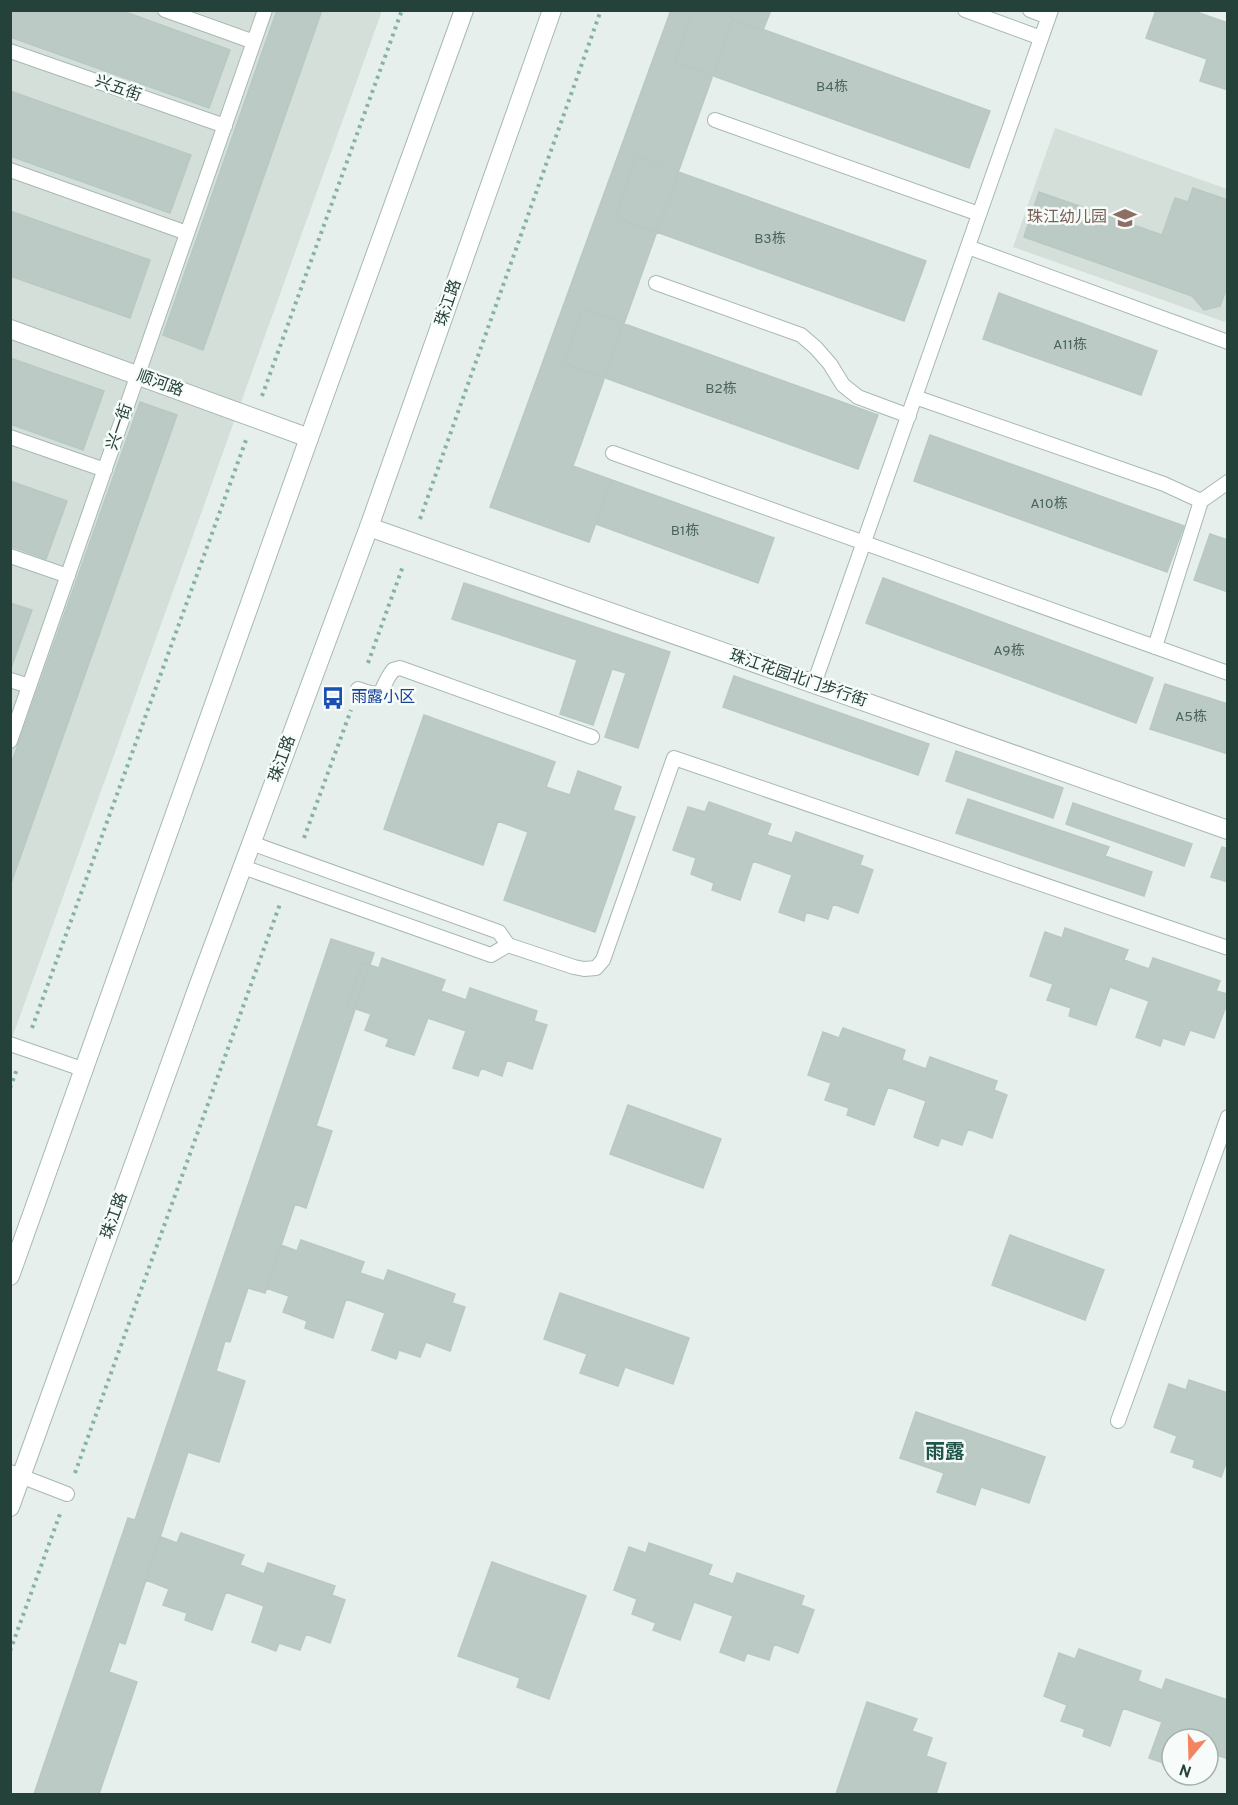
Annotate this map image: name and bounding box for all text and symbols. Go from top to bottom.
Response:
street label: 兴五街 [92,72,144,106]
house number: B4栋 [816,78,848,96]
school or university icon: 珠江幼儿园 [1112,205,1138,231]
place label: 珠江幼儿园 [1027,208,1107,228]
house number: B3栋 [754,230,786,248]
street label: 珠江路 [432,277,466,329]
house number: A11栋 [1053,336,1087,354]
street label: 顺河路 [134,366,186,402]
house number: B2栋 [705,380,737,398]
street label: 兴一街 [103,401,137,453]
house number: A10栋 [1030,495,1068,513]
house number: B1栋 [671,522,699,540]
house number: A9栋 [993,642,1025,660]
street label: 珠江花园北门步行街 [727,646,869,712]
bus stop icon: 雨露小区 [320,685,346,711]
place label: 雨露小区 [351,688,415,708]
house number: A5栋 [1175,708,1207,726]
street label: 珠江路 [265,733,301,785]
street label: 珠江路 [97,1190,133,1242]
district label: 雨露 [925,1440,965,1466]
north arrow [1160,1727,1220,1787]
text: N [1177,1758,1194,1781]

